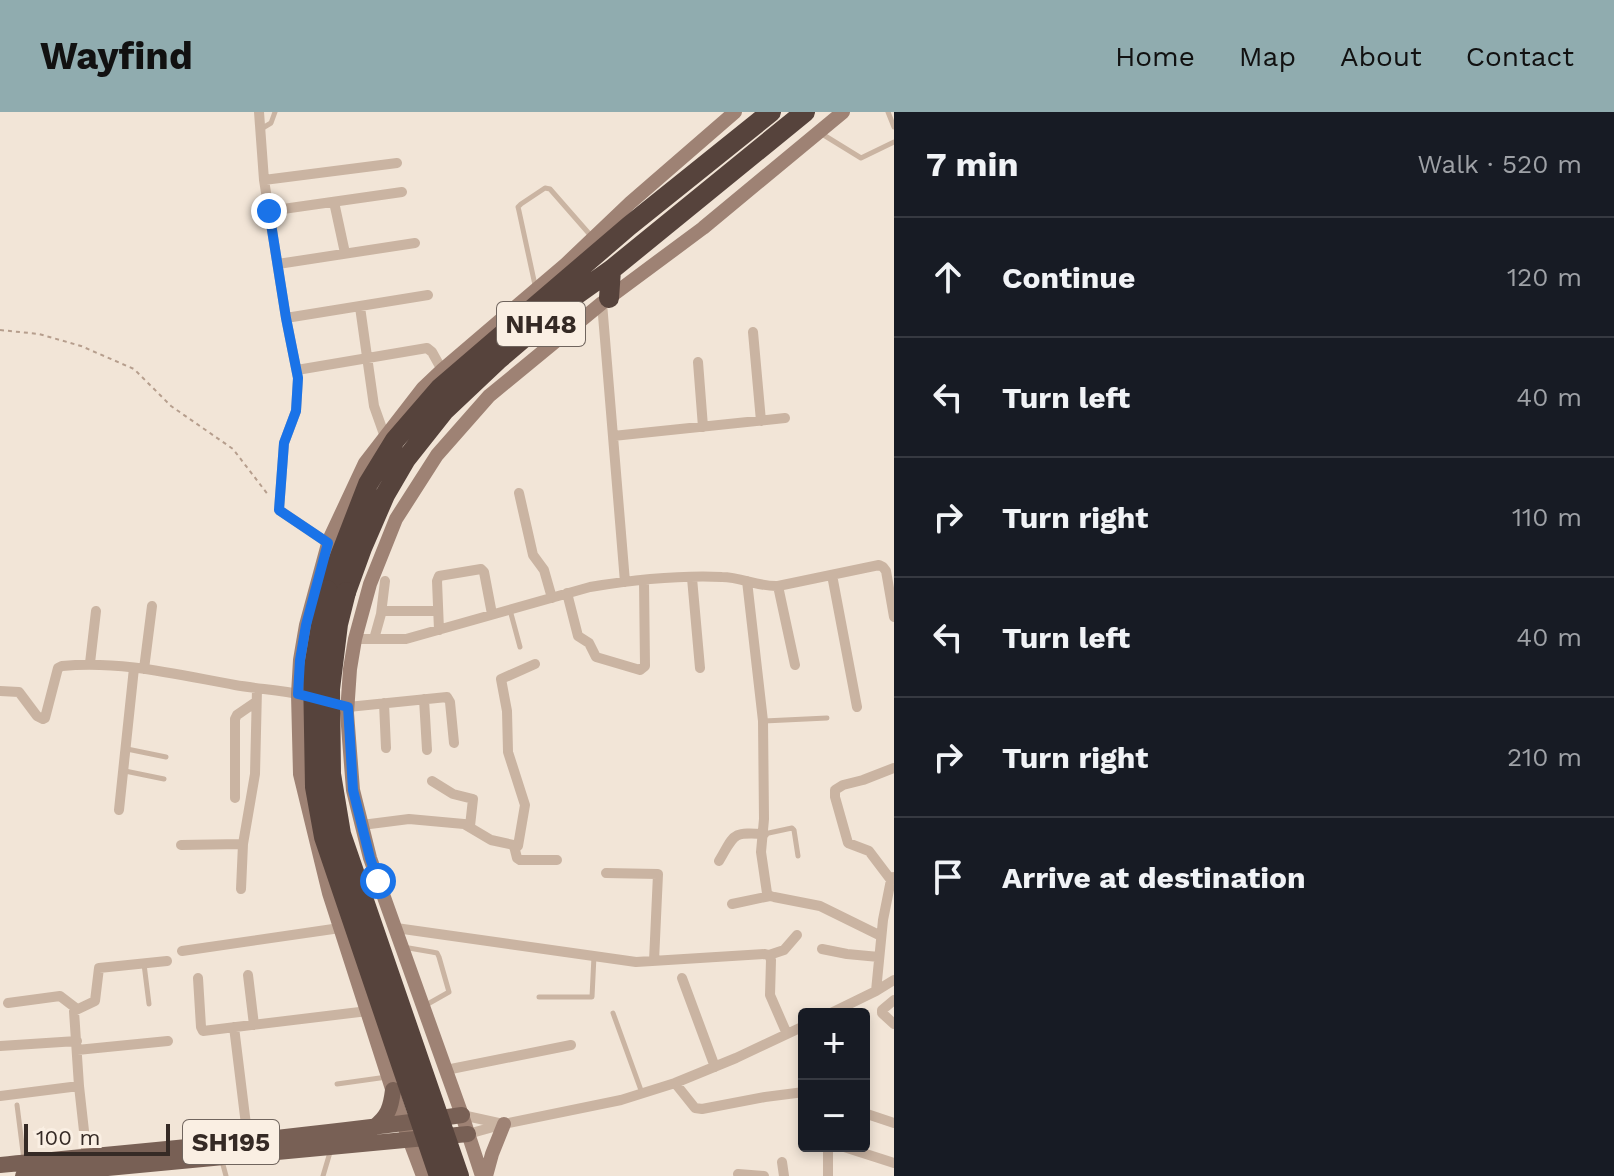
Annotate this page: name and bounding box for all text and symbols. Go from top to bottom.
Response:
text: Wayfind [40,34,193,78]
text: Home [1115,40,1195,73]
text: Map [1239,40,1296,73]
text: About [1340,40,1422,73]
text: Contact [1466,40,1574,73]
text: 7 min [926,144,1019,184]
text: Walk · 520 m [1417,149,1582,179]
route end [251,193,287,229]
icon: ahead [926,255,970,299]
text: Continue [1002,260,1135,295]
text: 120 m [1507,262,1582,292]
road number: NH48 [497,302,585,346]
icon: left [926,375,970,419]
text: Turn left [1002,380,1130,415]
text: 40 m [1516,382,1582,412]
icon: right [926,495,970,539]
text: Turn right [1002,500,1148,535]
text: 110 m [1512,502,1582,532]
icon: left [926,615,970,659]
text: Turn left [1002,620,1130,655]
text: 40 m [1516,622,1582,652]
icon: right [926,735,970,779]
text: Turn right [1002,740,1148,775]
text: 210 m [1507,742,1582,772]
icon: arrive [926,855,970,899]
text: Arrive at destination [1002,860,1306,895]
route start [360,863,396,899]
map controls [798,1008,870,1152]
button: + [798,1008,870,1080]
button: − [798,1080,870,1152]
scale bar [24,1120,170,1156]
road number: SH195 [183,1120,279,1164]
text: 100 m [36,1125,100,1150]

